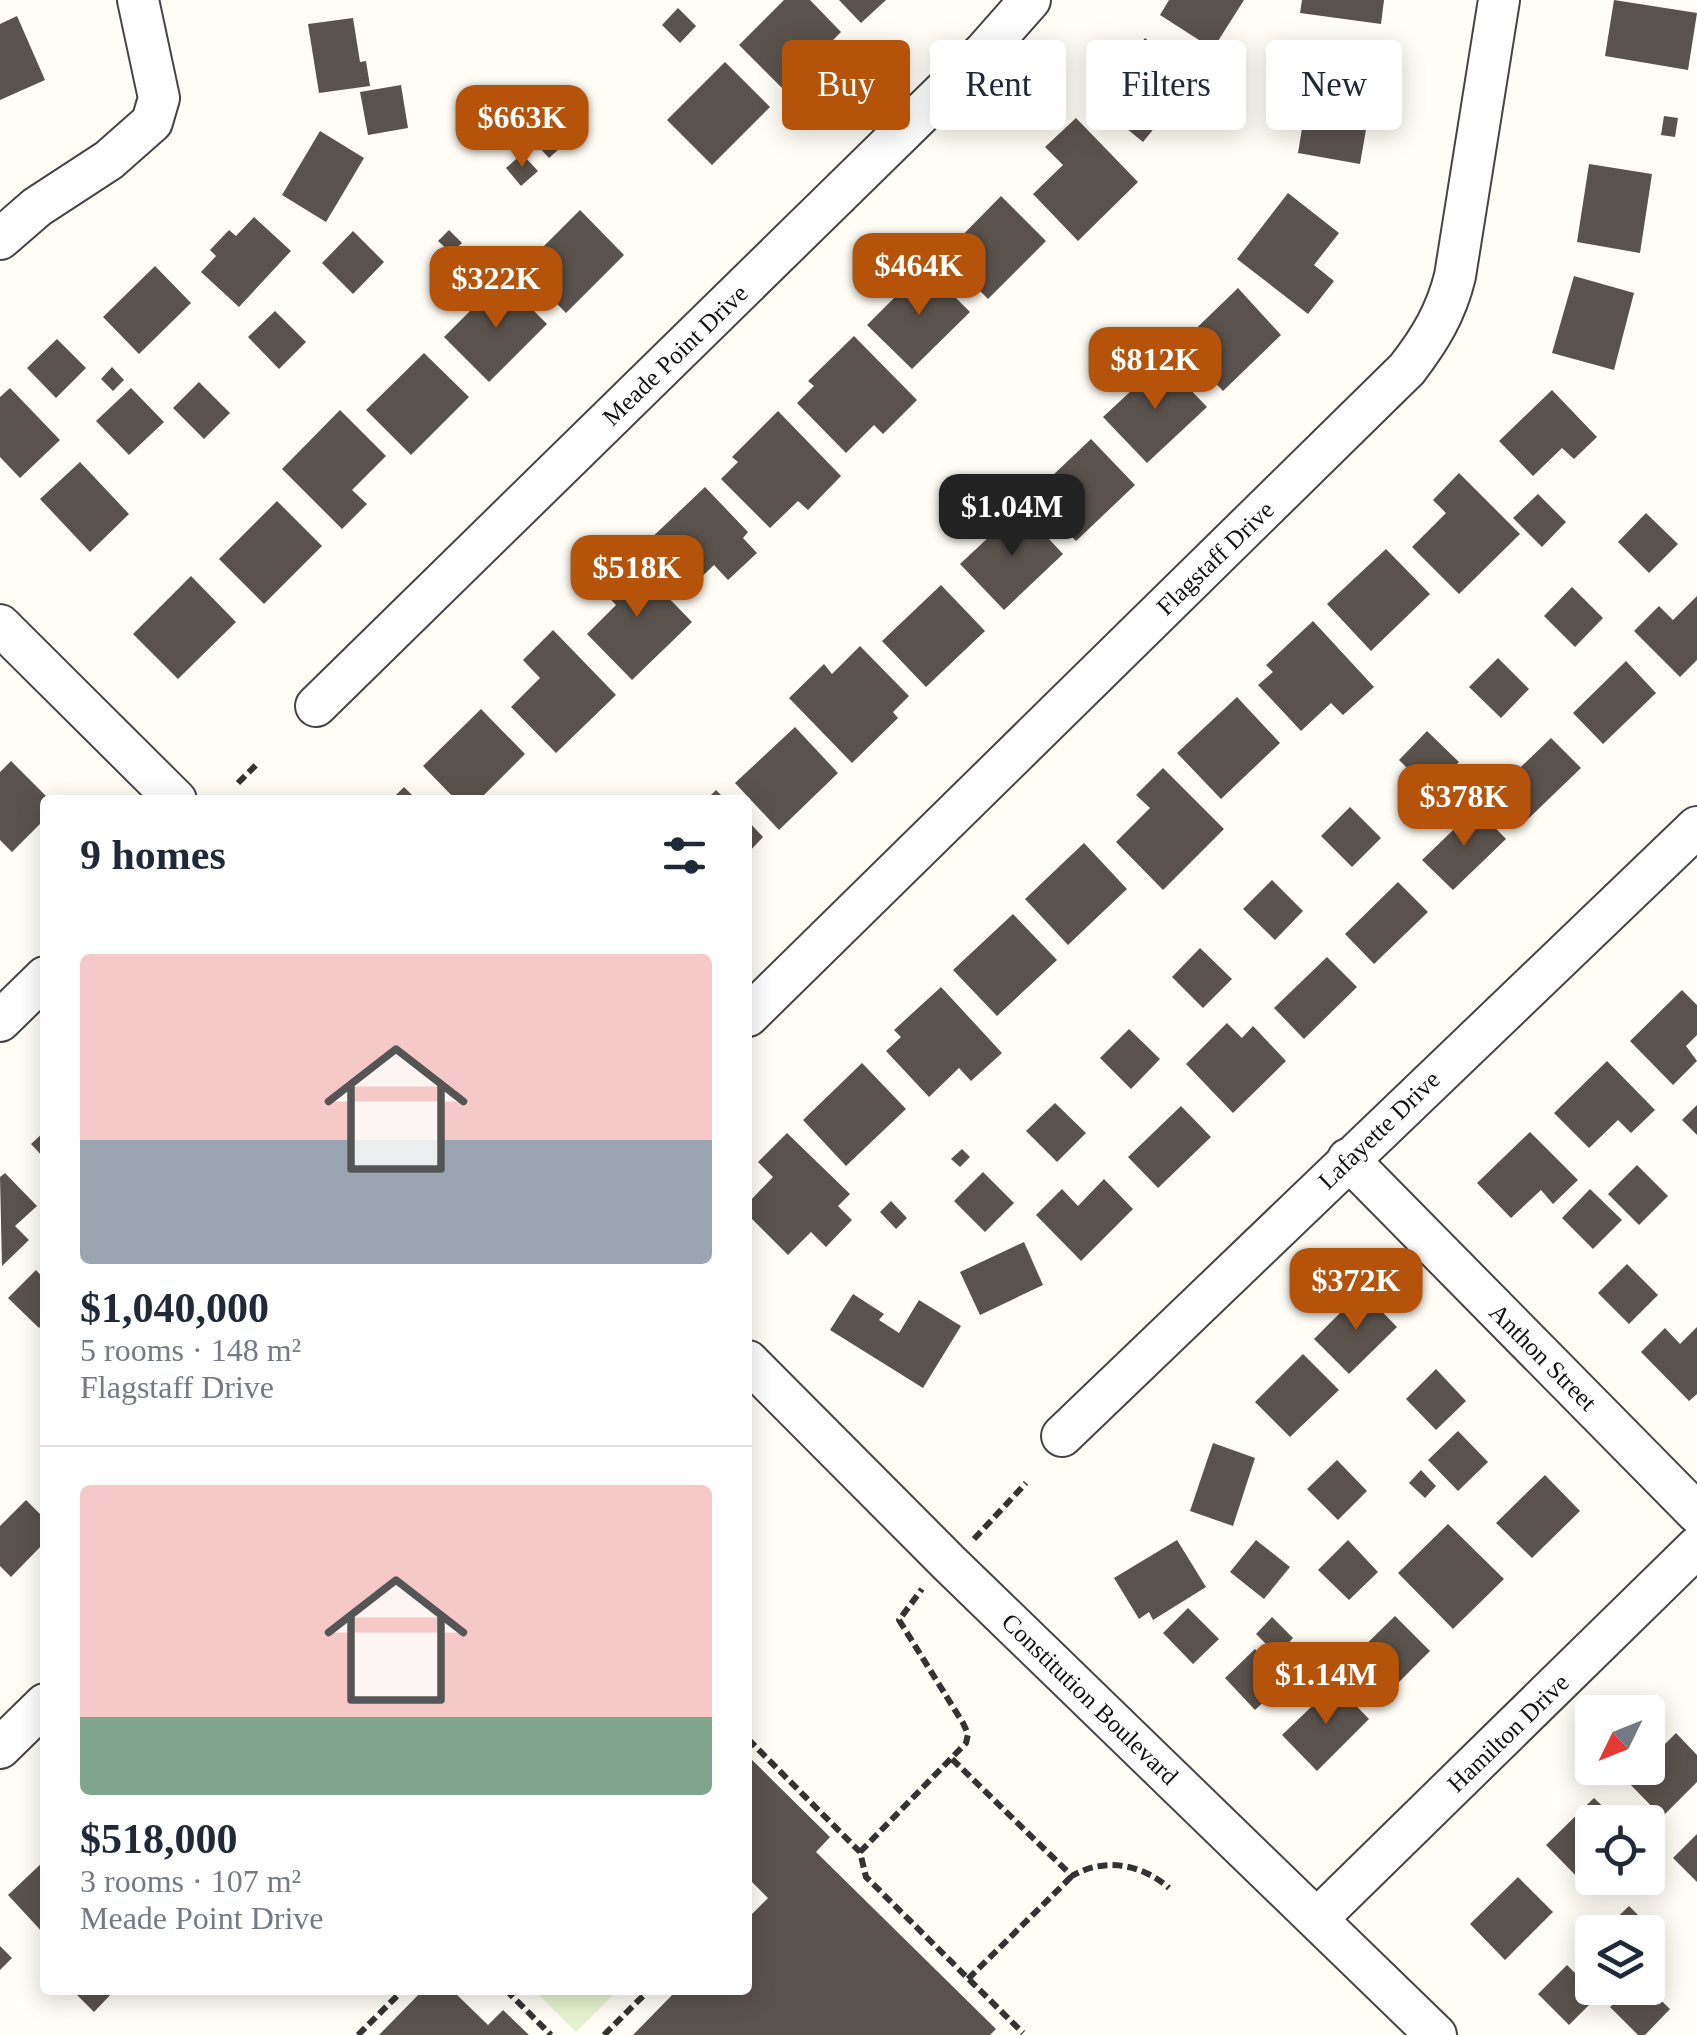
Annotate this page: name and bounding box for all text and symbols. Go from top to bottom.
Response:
chip: Buy [782,40,910,130]
chip: Rent [930,40,1066,130]
chip: Filters [1086,40,1246,130]
chip: New [1266,40,1402,130]
pin: $663K [452,85,592,170]
text: $663K [478,99,566,135]
pin: $464K [849,233,989,318]
pin: $322K [426,246,566,331]
text: $464K [875,247,963,283]
text: $322K [452,260,540,296]
street label: Meade Point Drive [597,279,753,431]
pin: $812K [1085,327,1225,412]
text: $812K [1111,341,1199,377]
pin: $1.04M [931,474,1093,559]
text: $1.04M [961,488,1063,524]
street label: Flagstaff Drive [1151,496,1279,620]
pin: $518K [567,535,707,620]
text: $518K [593,549,681,585]
pin: $378K [1394,764,1534,849]
text: $378K [1420,778,1508,814]
icon: filters [657,828,712,883]
text: 9 homes [80,832,226,878]
icon: home [306,1019,486,1199]
street label: Lafayette Drive [1313,1066,1445,1194]
pin: $372K [1286,1248,1426,1333]
text: $372K [1312,1262,1400,1298]
text: $1,040,000 [80,1285,269,1331]
street label: Anthon Street [1484,1298,1602,1416]
text: 5 rooms · 148 m² [80,1332,301,1368]
text: Flagstaff Drive [80,1369,274,1405]
icon: home [306,1550,486,1730]
street label: Constitution Boulevard [996,1608,1184,1790]
pin: $1.14M [1245,1642,1407,1727]
text: $1.14M [1275,1656,1377,1692]
street label: Hamilton Drive [1442,1669,1574,1797]
north arrow [1575,1695,1665,1785]
map controls [1575,1695,1665,2005]
button: locate [1575,1805,1665,1895]
text: $518,000 [80,1816,238,1862]
text: 3 rooms · 107 m² [80,1863,301,1899]
text: Meade Point Drive [80,1900,324,1936]
button: layers [1575,1915,1665,2005]

